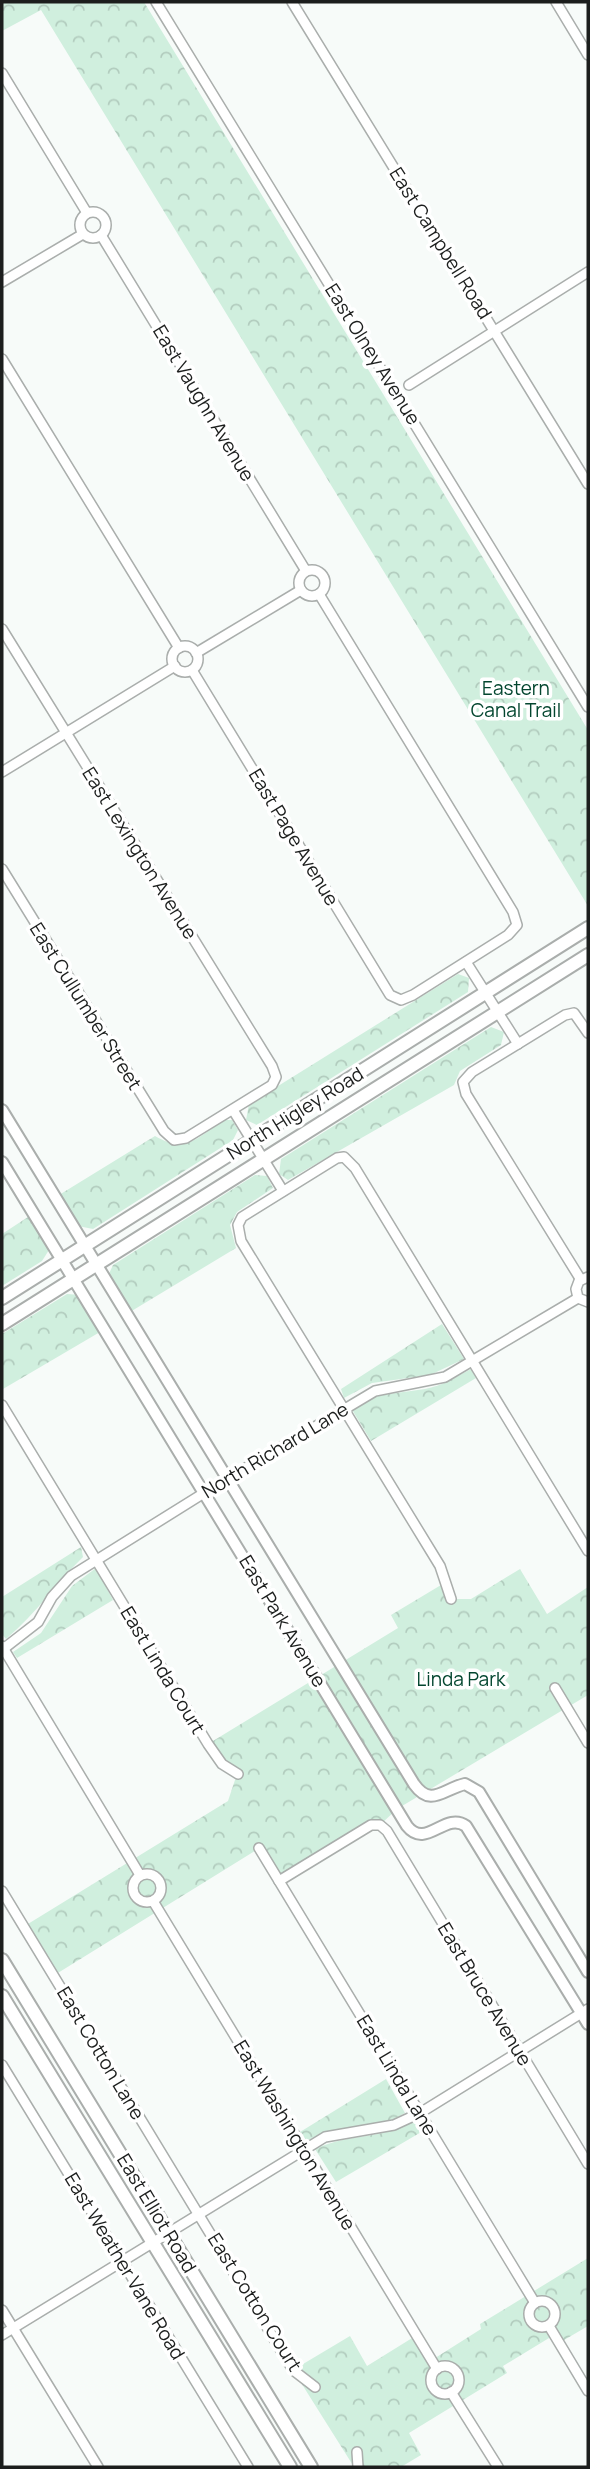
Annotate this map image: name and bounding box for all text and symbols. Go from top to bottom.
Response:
street label: East Campbell Road [384,162,498,324]
street label: East Olney Avenue [319,278,427,430]
street label: East Vaughn Avenue [147,320,261,486]
park label: Eastern Canal Trail [471,675,561,723]
street label: East Lexington Avenue [76,762,204,944]
street label: East Page Avenue [243,764,345,910]
street label: East Cullumber Street [24,917,148,1095]
street label: North Higley Road [222,1060,368,1166]
street label: North Richard Lane [197,1396,353,1504]
street label: East Park Avenue [233,1550,333,1692]
street label: East Linda Court [115,1601,211,1739]
park label: Linda Park [417,1666,506,1692]
street label: East Bruce Avenue [432,1918,538,2070]
street label: East Cotton Lane [51,1982,151,2124]
street label: East Linda Lane [351,2010,443,2140]
street label: East Washington Avenue [228,2035,362,2235]
street label: East Elliot Road [111,2149,203,2277]
street label: East Weather Vane Road [59,2168,191,2364]
street label: East Cotton Court [202,2228,308,2376]

